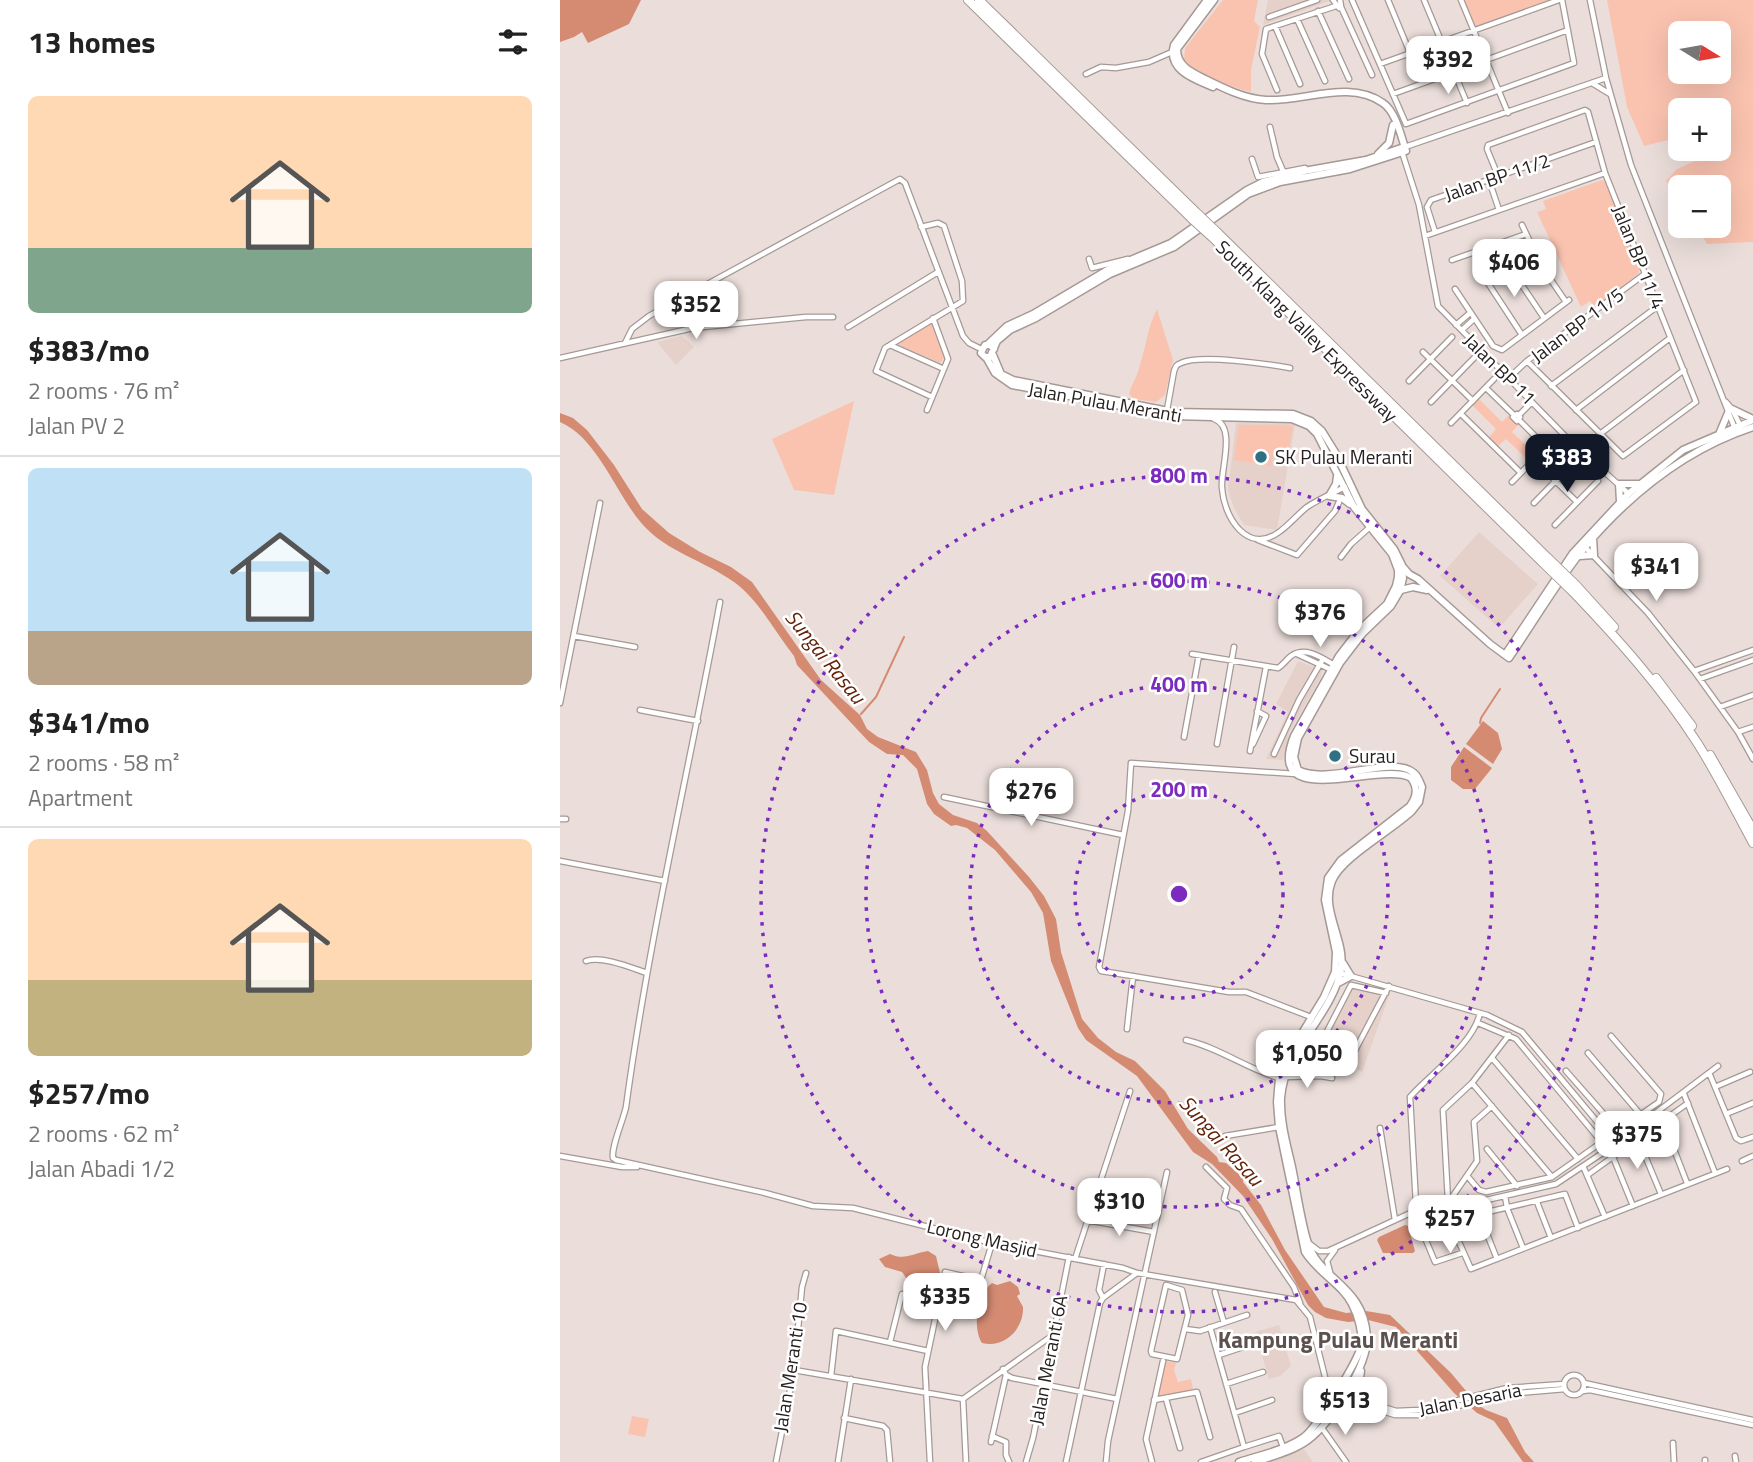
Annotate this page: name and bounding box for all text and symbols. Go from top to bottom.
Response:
text: 13 homes [28,19,155,65]
north arrow [1668,21,1731,84]
map controls [1668,21,1731,238]
icon: filters [494,23,532,61]
pin: $392 [1407,36,1489,96]
text: $392 [1422,41,1474,76]
button: + [1668,98,1731,161]
icon: home [217,142,343,268]
street label: Jalan BP 11/2 [1440,145,1554,208]
button: − [1668,175,1731,238]
street label: Jalan BP 11/4 [1605,200,1674,313]
street label: South Klang Valley Expressway [1210,233,1405,428]
pin: $406 [1473,240,1555,299]
text: $406 [1488,244,1540,279]
street label: Jalan BP 11/5 [1524,280,1629,369]
pin: $352 [655,282,737,341]
text: $352 [670,286,722,321]
street label: Jalan BP 11 [1458,326,1543,411]
text: $383/mo [28,327,150,373]
text: 2 rooms · 76 m² [28,373,179,408]
street label: Jalan Pulau Meranti [1026,374,1184,429]
text: Jalan PV 2 [28,408,125,443]
pin: $383 [1526,434,1608,494]
text: $383 [1541,439,1593,474]
place label: SK Pulau Meranti [1275,442,1412,471]
marker: SK Pulau Meranti [1253,449,1269,465]
text: 800 m [1150,459,1208,491]
icon: home [217,514,343,640]
pin: $341 [1615,544,1697,603]
text: $341 [1630,548,1682,583]
text: 600 m [1150,564,1208,596]
pin: $376 [1279,590,1361,649]
text: $376 [1294,594,1346,629]
water label: Sungai Rasau [778,602,875,711]
text: 400 m [1150,668,1208,700]
text: $341/mo [28,699,150,745]
place label: Surau [1349,741,1396,770]
text: 2 rooms · 58 m² [28,745,179,780]
marker: Surau [1327,748,1343,764]
pin: $276 [990,768,1072,828]
text: $276 [1005,773,1057,808]
text: 200 m [1150,773,1208,805]
text: Apartment [28,780,133,815]
centre of rings [1167,882,1191,906]
icon: home [217,885,343,1011]
pin: $1,050 [1250,1030,1364,1090]
text: $1,050 [1272,1035,1342,1070]
text: $257/mo [28,1070,150,1116]
water label: Sungai Rasau [1172,1088,1272,1194]
pin: $375 [1596,1112,1678,1171]
text: 2 rooms · 62 m² [28,1116,179,1151]
text: $375 [1611,1116,1663,1151]
text: Jalan Abadi 1/2 [28,1151,175,1186]
pin: $310 [1078,1178,1160,1238]
text: $310 [1093,1183,1145,1218]
pin: $257 [1409,1196,1491,1255]
text: $257 [1424,1200,1476,1235]
street label: Lorong Masjid [924,1211,1040,1264]
pin: $335 [904,1274,986,1333]
text: $335 [919,1278,971,1313]
street label: Jalan Meranti 6A [1021,1292,1074,1427]
street label: Jalan Meranti 10 [765,1300,814,1434]
district label: Kampung Pulau Meranti [1218,1322,1458,1357]
street label: Jalan Desaria [1416,1374,1524,1423]
pin: $513 [1304,1378,1386,1437]
text: $513 [1319,1382,1371,1417]

